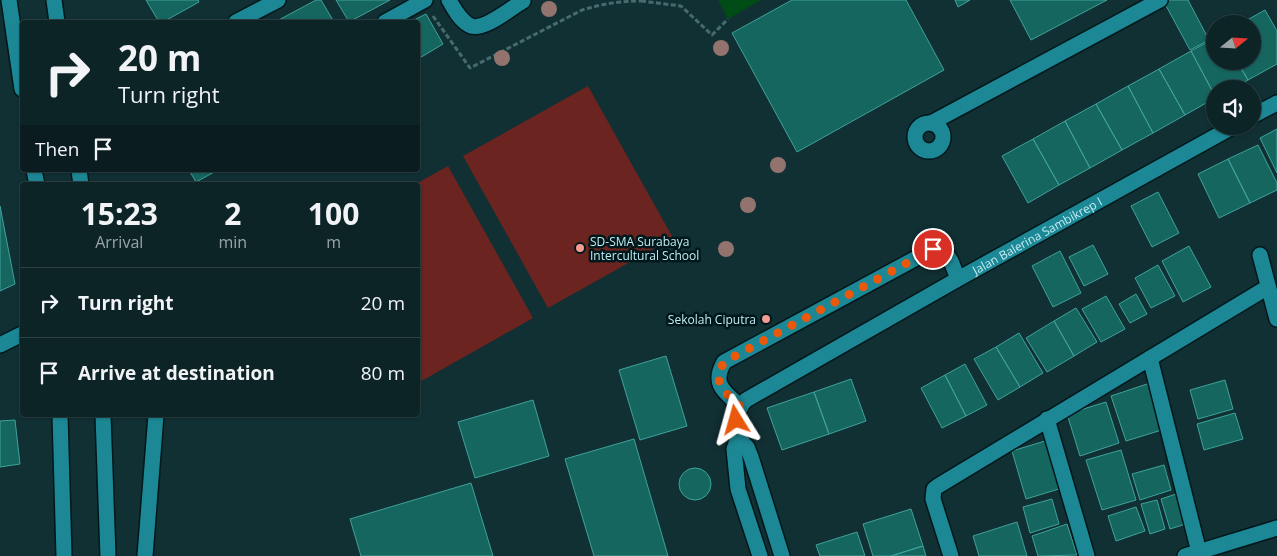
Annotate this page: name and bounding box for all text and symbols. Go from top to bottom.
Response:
north arrow [1206,15,1261,70]
map controls [1206,15,1261,135]
text: 20 m [118,34,201,81]
icon: right [35,40,100,105]
text: Turn right [118,79,220,109]
button: sound [1206,80,1261,135]
icon: arrive [89,135,117,163]
text: Then [35,136,79,162]
street label: Jalan Balerina Sambikrep I [968,192,1105,279]
text: 15:23 [81,193,158,234]
text: 2 [224,193,241,234]
text: 100 [308,193,359,234]
pin [912,228,954,270]
text: Arrival [95,231,143,253]
text: min [219,231,247,253]
text: m [326,231,341,253]
place label: SD-SMA Surabaya Intercultural School [590,233,699,264]
icon: arrive [919,235,947,263]
marker: SD-SMA Surabaya Intercultural School [574,242,586,254]
icon: right [35,289,63,317]
text: Turn right [78,290,173,316]
text: 20 m [361,290,405,316]
place label: Sekolah Ciputra [668,311,756,328]
marker: Sekolah Ciputra [760,313,772,325]
icon: arrive [35,359,63,387]
text: Arrive at destination [78,360,275,386]
text: 80 m [361,360,405,386]
position arrow [709,393,761,445]

